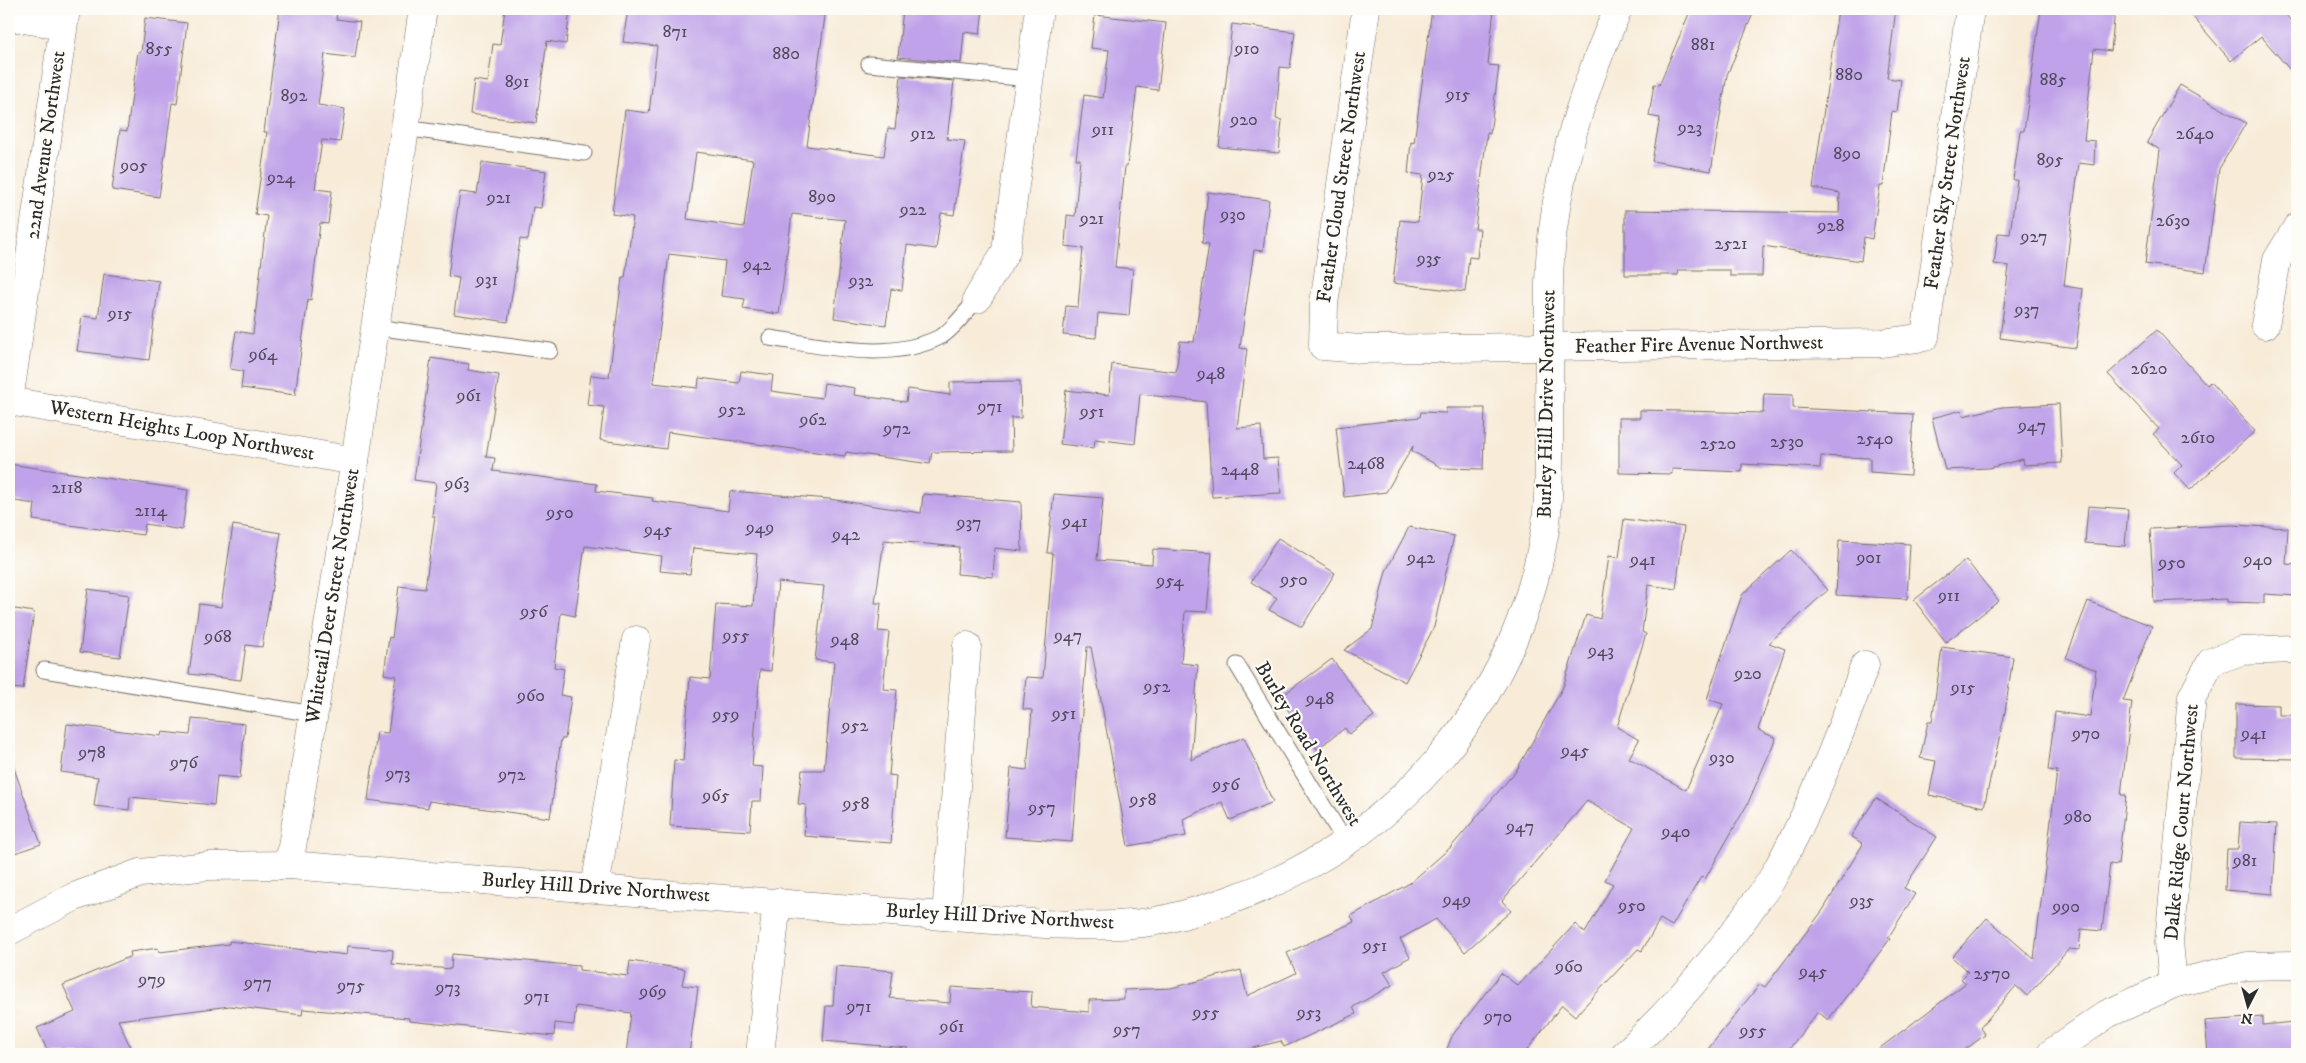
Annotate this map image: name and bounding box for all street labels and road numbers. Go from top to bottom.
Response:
street label: 22nd Avenue Northwest [20,49,72,241]
street label: Feather Cloud Street Northwest [1312,50,1372,304]
street label: Feather Sky Street Northwest [1919,55,1977,291]
street label: Burley Hill Drive Northwest [1533,289,1561,519]
street label: Feather Fire Avenue Northwest [1574,330,1824,360]
street label: Western Heights Loop Northwest [46,395,317,467]
street label: Whitetail Deer Street Northwest [300,466,366,726]
street label: Burley Road Northwest [1249,657,1367,831]
street label: Dalke Ridge Court Northwest [2159,703,2205,941]
street label: Burley Hill Drive Northwest [481,868,711,908]
street label: Burley Hill Drive Northwest [885,899,1115,935]

